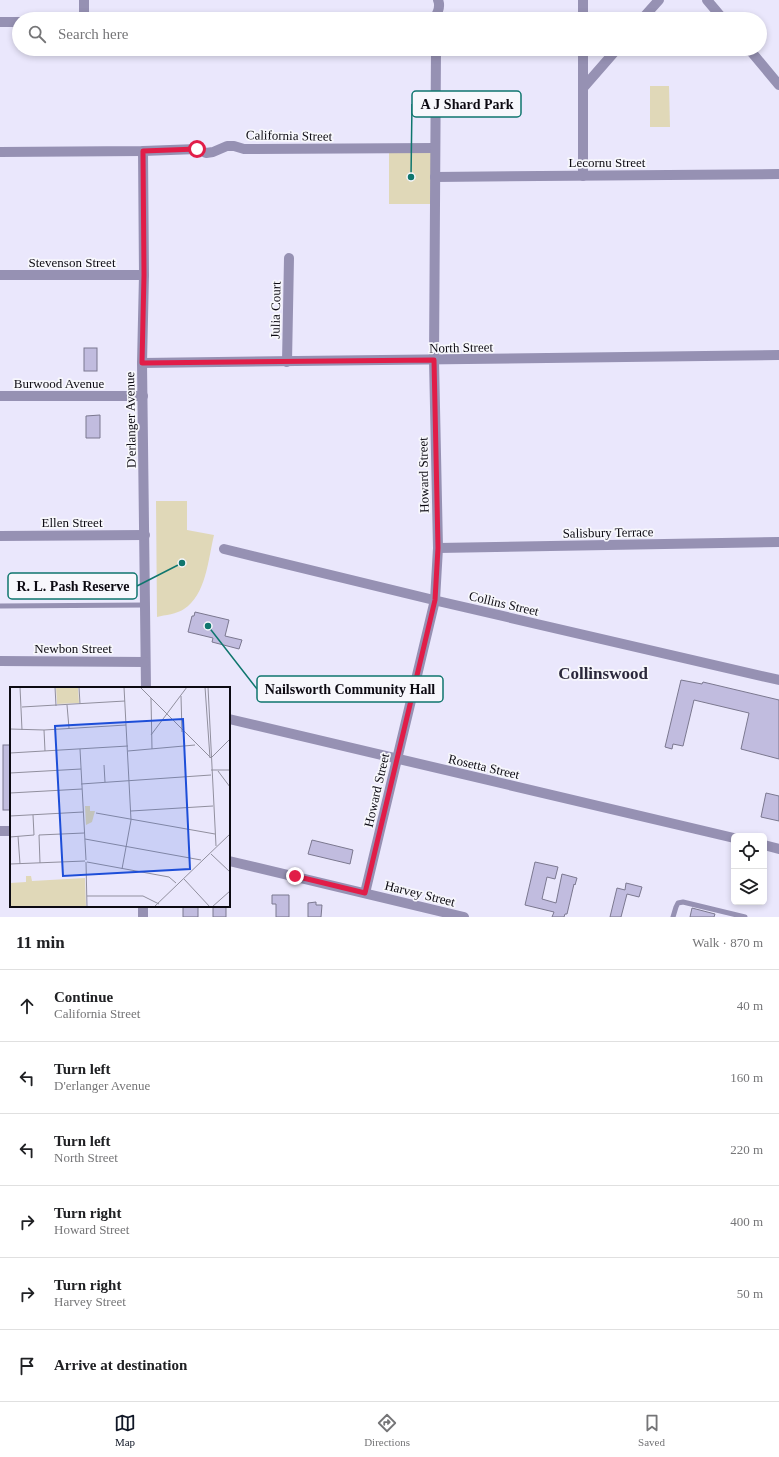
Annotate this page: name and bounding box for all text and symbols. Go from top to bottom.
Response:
search box [12,12,767,56]
icon: search [26,23,48,45]
text: Search here [58,26,128,42]
callout: A J Shard Park [412,91,521,117]
text: A J Shard Park [421,97,514,112]
street label: California Street [246,127,333,144]
route start [188,140,206,158]
street label: Lecornu Street [569,155,646,170]
street label: Stevenson Street [28,255,116,270]
street label: Julia Court [267,281,284,339]
street label: North Street [429,339,493,356]
street label: D'erlanger Avenue [122,371,139,468]
street label: Burwood Avenue [14,376,104,391]
street label: Howard Street [415,437,432,513]
street label: Ellen Street [41,515,103,530]
street label: Salisbury Terrace [562,524,654,541]
callout: R. L. Pash Reserve [8,573,137,599]
text: R. L. Pash Reserve [16,579,130,594]
street label: Collins Street [468,588,541,619]
street label: Newbon Street [34,641,112,656]
district label: Collinswood [558,664,648,683]
callout: Nailsworth Community Hall [257,676,443,702]
text: Nailsworth Community Hall [265,682,435,697]
inset map [10,687,230,907]
street label: Howard Street [361,751,392,829]
street label: Rosetta Street [447,751,521,782]
map controls [731,833,767,905]
button: locate [731,833,767,869]
route end [286,867,304,885]
button: layers [731,869,767,905]
street label: Harvey Street [383,878,457,910]
text: 11 min [16,933,65,952]
text: Walk · 870 m [692,935,763,950]
text: Continue [54,989,113,1005]
icon: ahead [16,995,38,1017]
text: 40 m [737,998,763,1013]
text: California Street [54,1006,140,1021]
text: Turn left [54,1061,111,1077]
icon: left [16,1067,38,1089]
text: 160 m [730,1070,763,1085]
text: D'erlanger Avenue [54,1078,150,1093]
text: Turn left [54,1133,111,1149]
icon: left [16,1139,38,1161]
text: 220 m [730,1142,763,1157]
text: North Street [54,1150,118,1165]
text: Turn right [54,1205,121,1221]
icon: right [16,1211,38,1233]
text: 400 m [730,1214,763,1229]
text: Howard Street [54,1222,129,1237]
text: Turn right [54,1277,121,1293]
icon: right [16,1283,38,1305]
text: 50 m [737,1286,763,1301]
text: Harvey Street [54,1294,126,1309]
icon: arrive [16,1355,38,1377]
text: Arrive at destination [54,1357,187,1373]
tab: Map [114,1412,136,1448]
tab: Directions [364,1412,410,1448]
tab: Saved [638,1412,665,1448]

